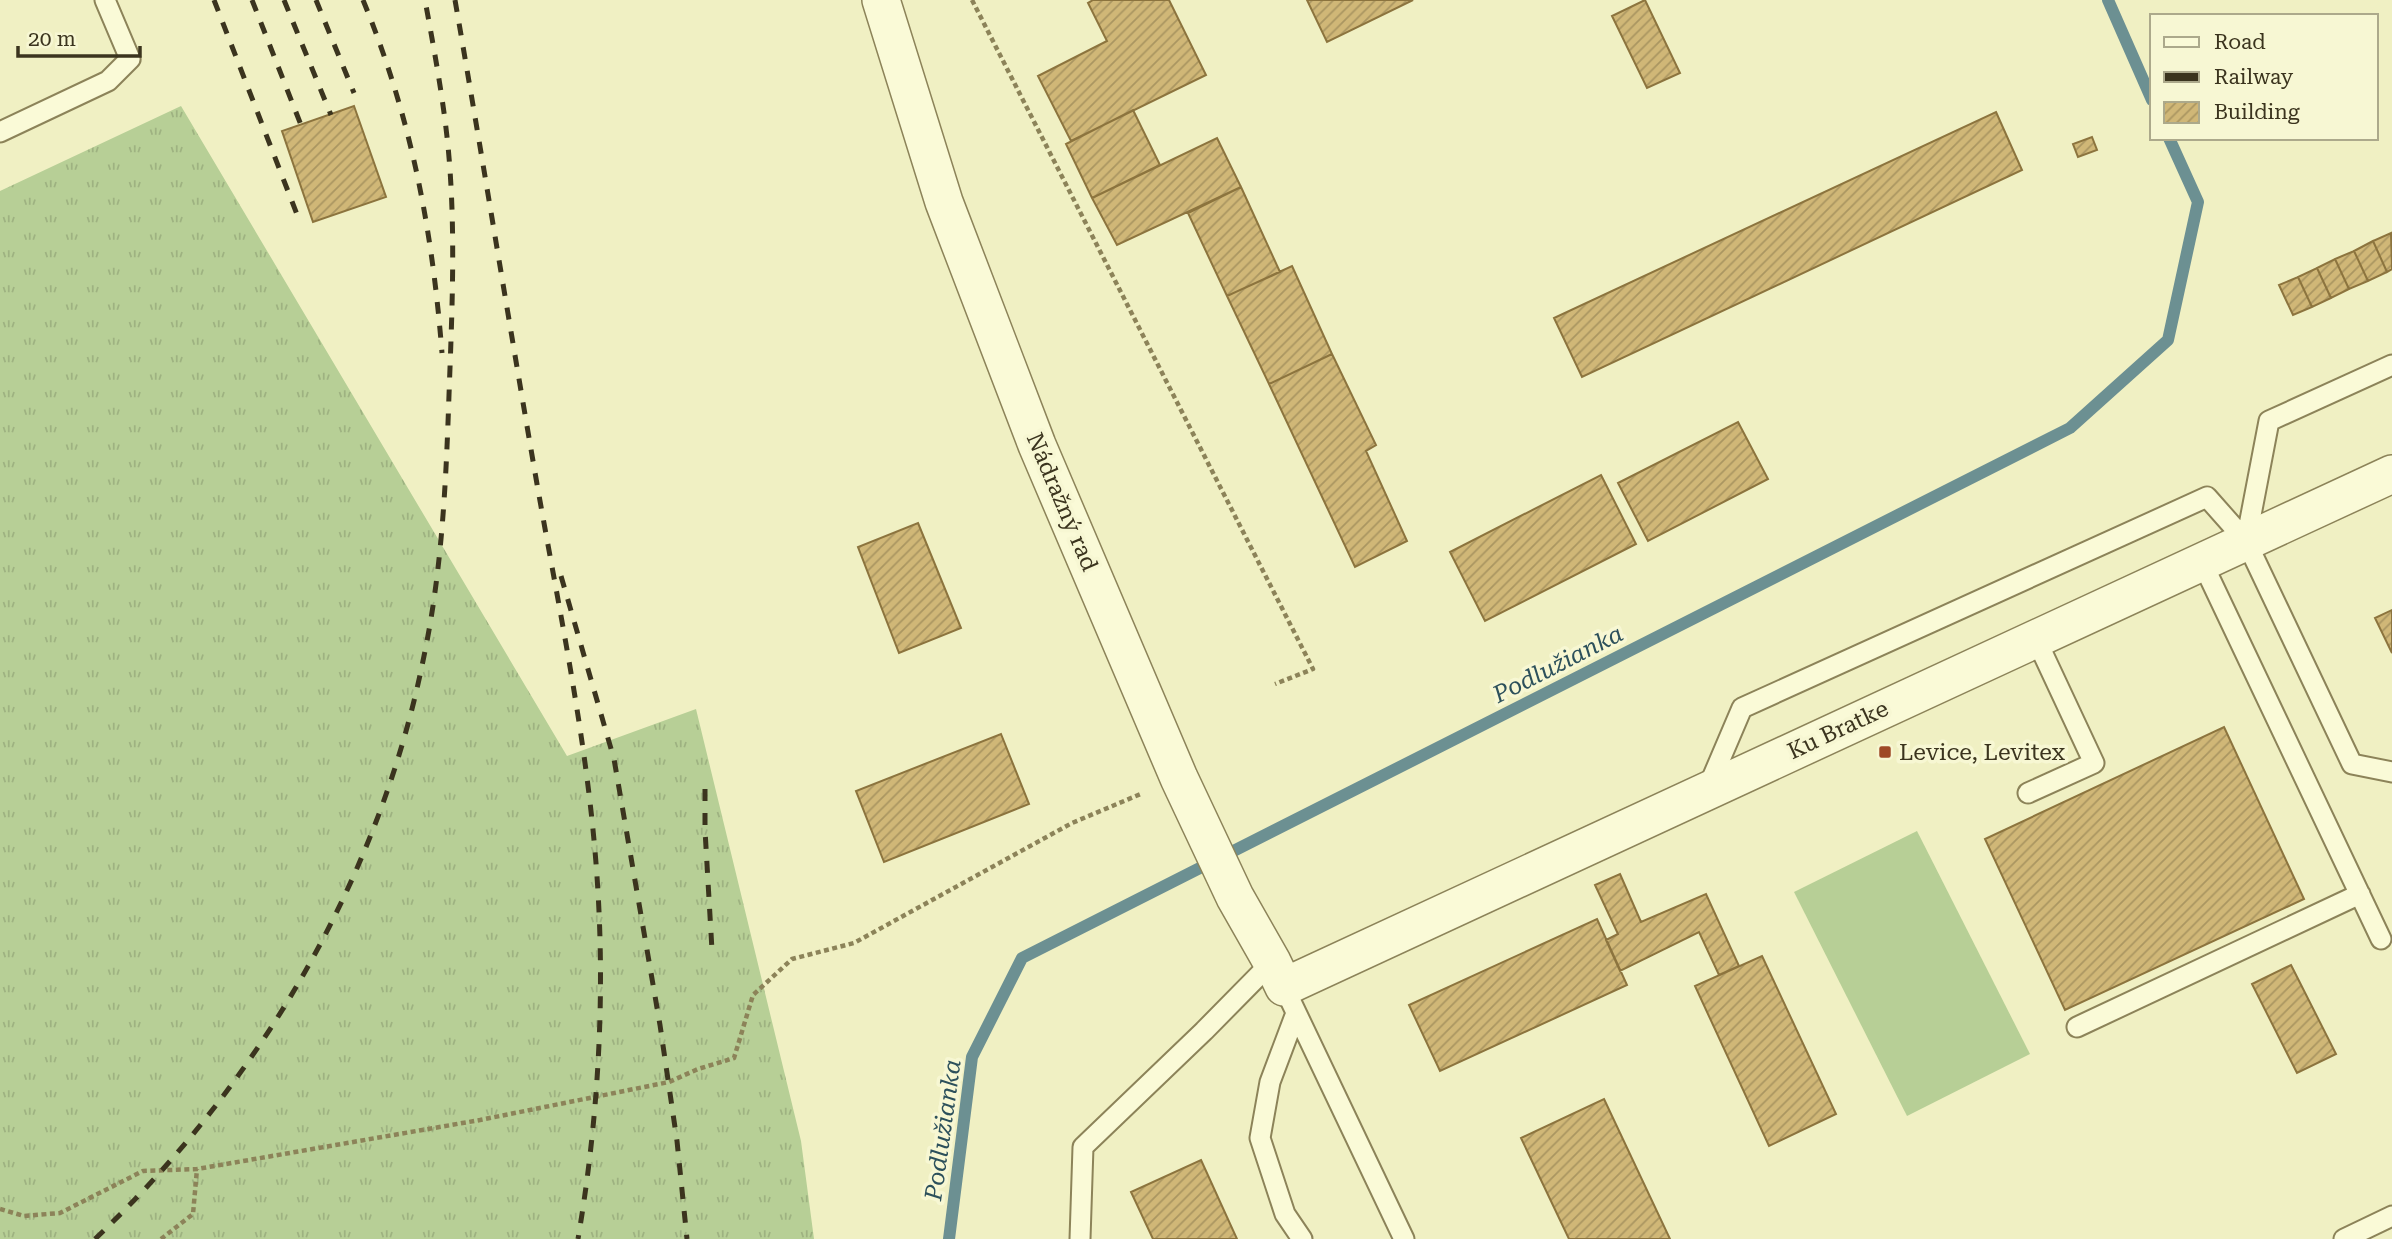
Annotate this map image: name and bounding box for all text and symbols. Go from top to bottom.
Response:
scale bar [18,14,140,58]
legend [2150,14,2378,140]
text: 20 m [28,27,76,51]
text: Road [2214,30,2266,54]
text: Railway [2214,65,2294,89]
text: Building [2214,100,2300,124]
street label: Nádražný rad [1021,429,1103,576]
water label: Podlužianka [1487,619,1628,709]
street label: Ku Bratke [1783,695,1893,765]
place label: Levice, Levitex [1899,739,2066,766]
marker: Levice, Levitex [1877,744,1893,760]
water label: Podlužianka [919,1058,967,1203]

